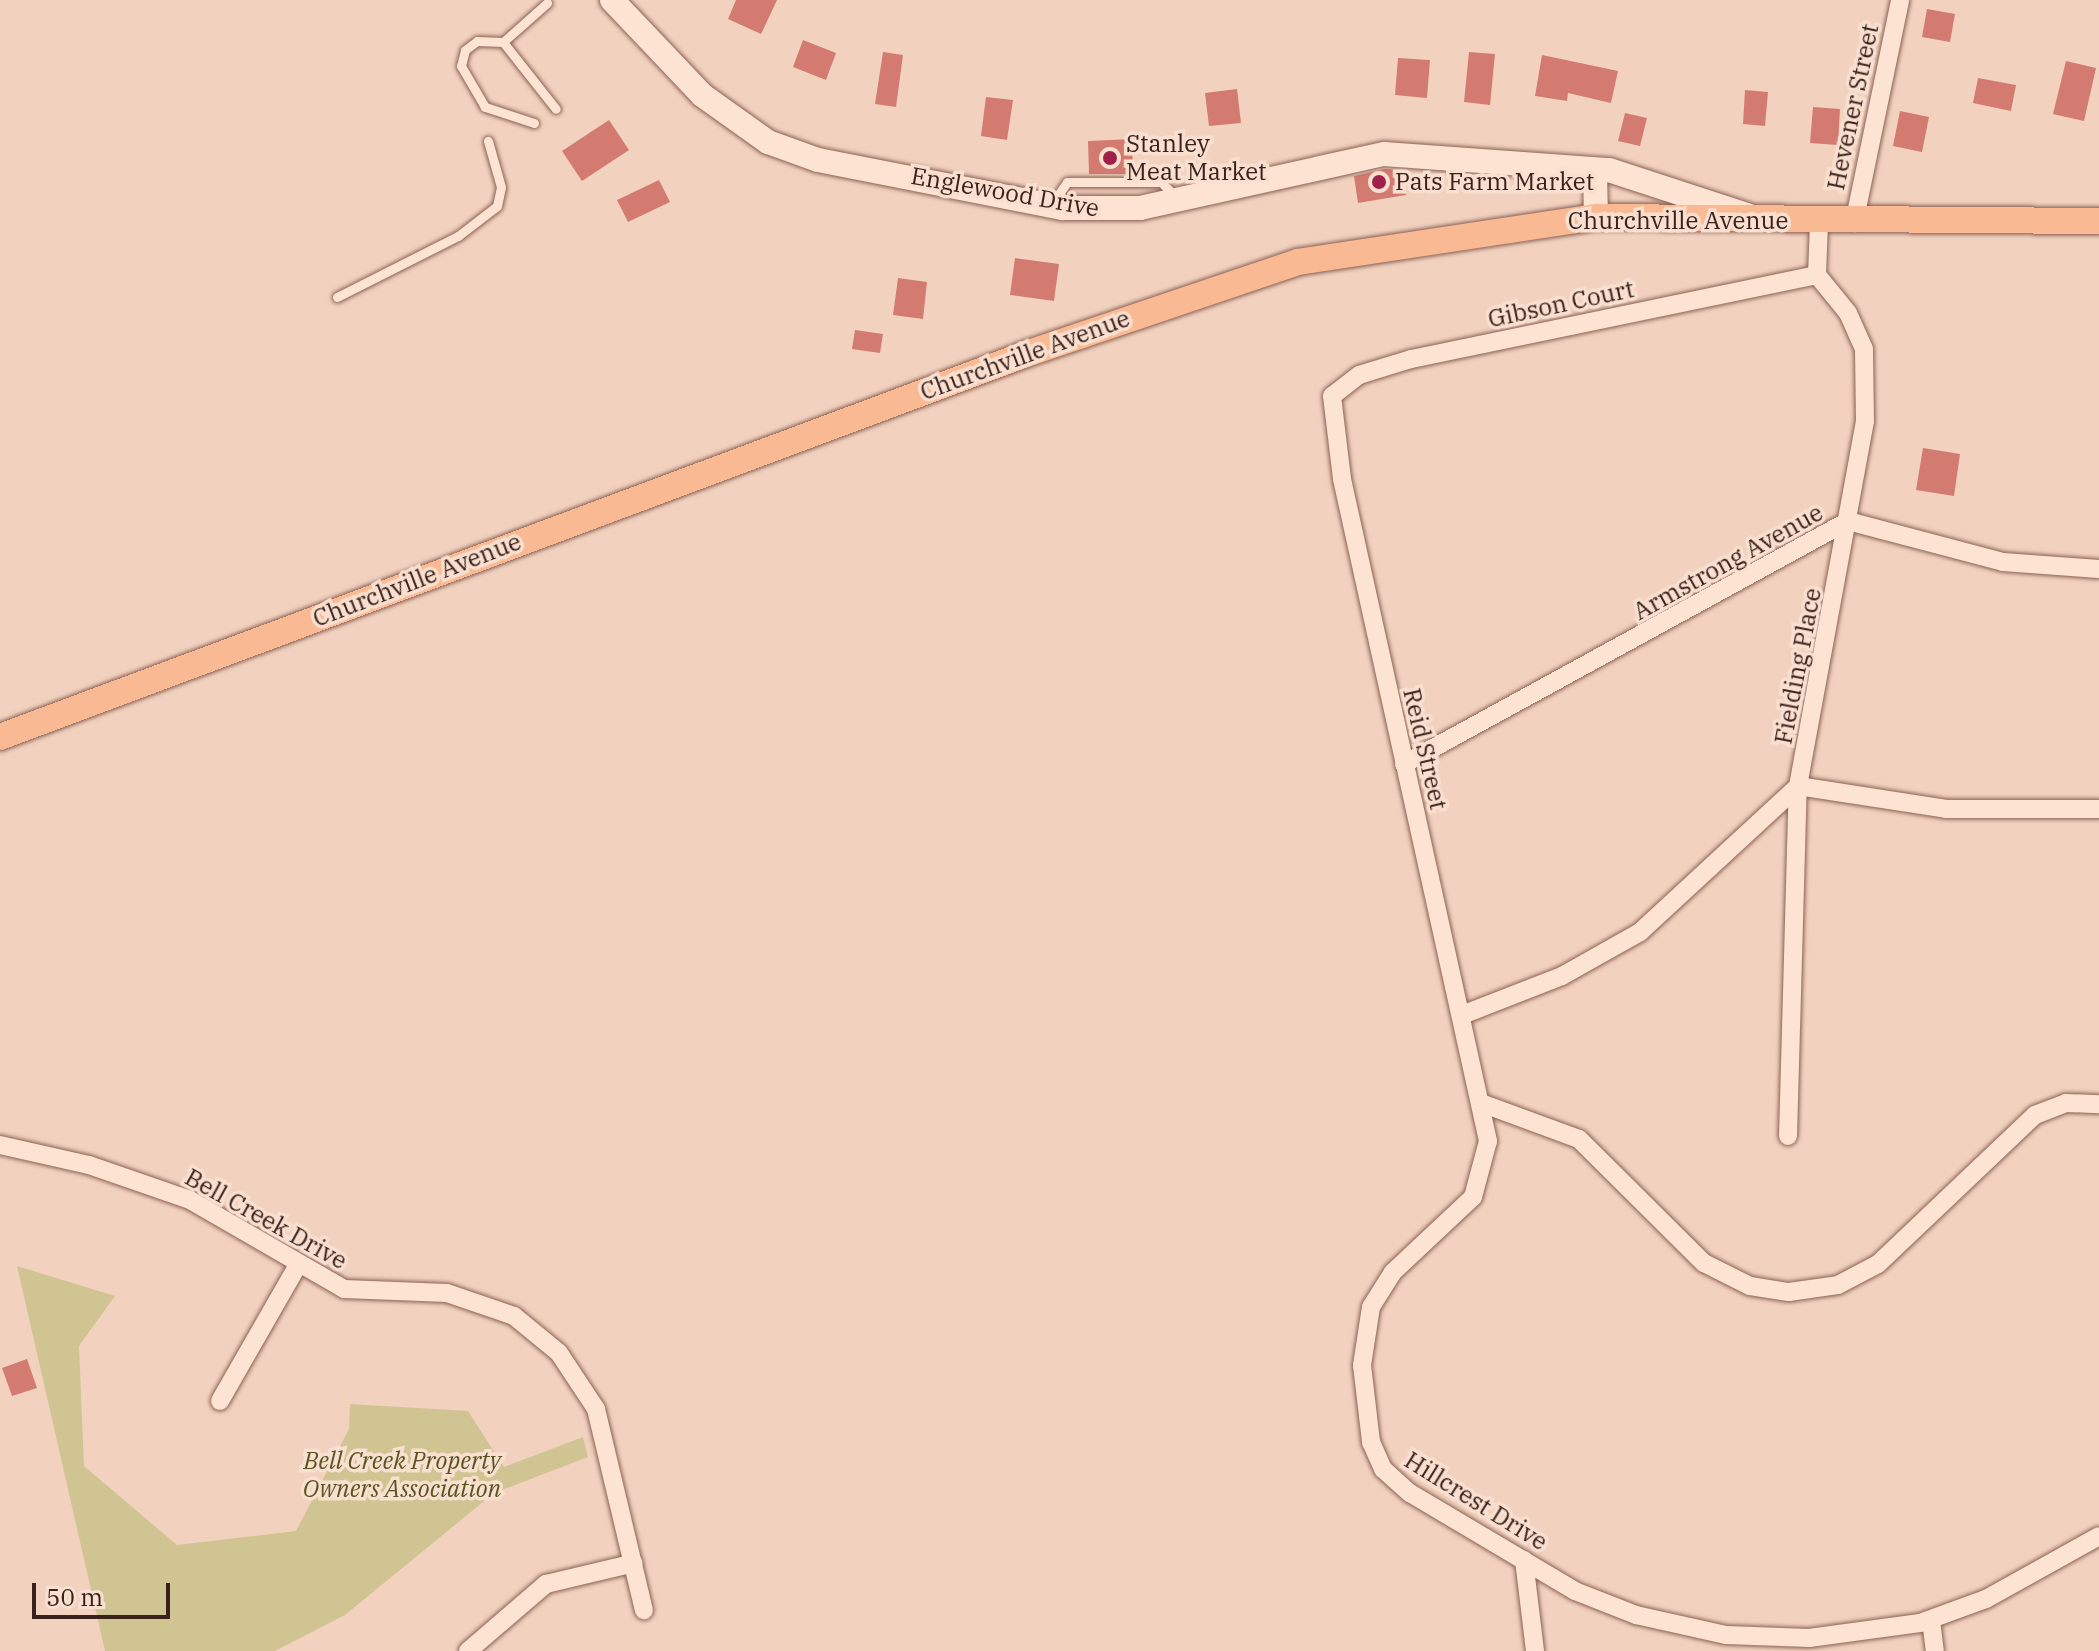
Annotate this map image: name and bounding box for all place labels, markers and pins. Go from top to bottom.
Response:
place label: Stanley Meat Market [1126,130,1267,186]
marker: Stanley Meat Market [1101,149,1119,167]
place label: Pats Farm Market [1395,168,1594,196]
marker: Pats Farm Market [1370,173,1388,191]

